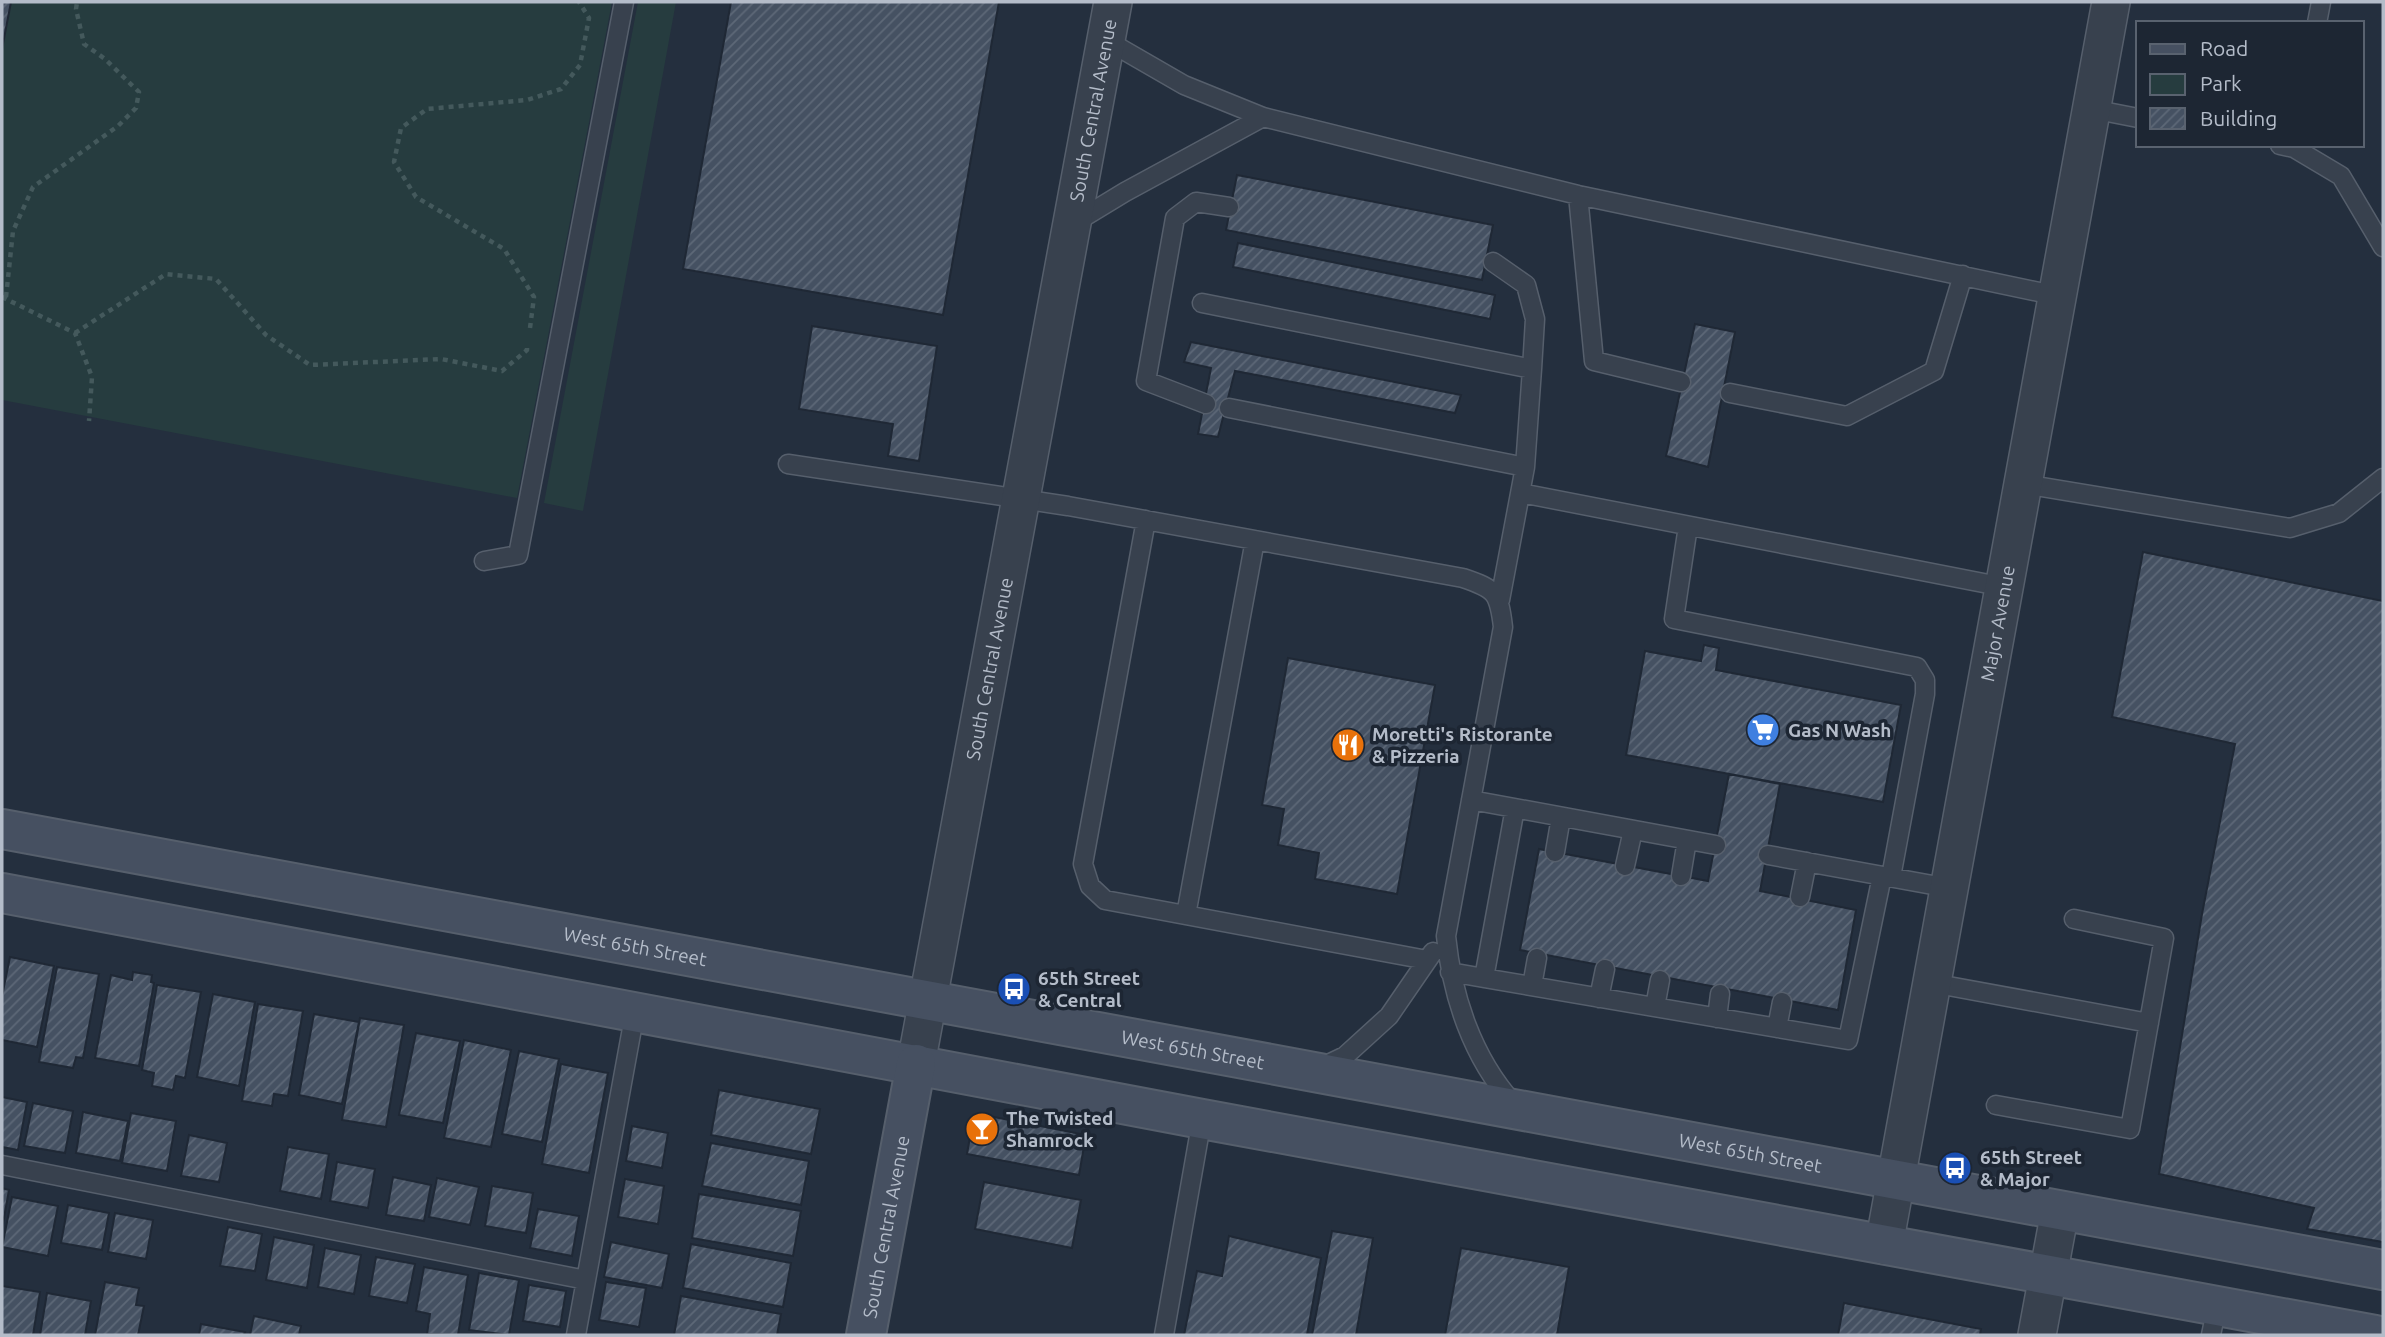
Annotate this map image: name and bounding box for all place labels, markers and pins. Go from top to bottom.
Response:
supermarket icon: Gas N Wash [1744,711,1782,749]
place label: Gas N Wash [1788,719,1891,741]
place label: Moretti's Ristorante & Pizzeria [1372,723,1553,767]
restaurant icon: Moretti's Ristorante & Pizzeria [1329,726,1367,764]
place label: 65th Street & Central [1038,967,1140,1011]
bus stop icon: 65th Street & Central [995,970,1033,1008]
place label: The Twisted Shamrock [1006,1107,1113,1151]
bar icon: The Twisted Shamrock [963,1110,1001,1148]
place label: 65th Street & Major [1980,1146,2082,1190]
bus stop icon: 65th Street & Major [1936,1149,1974,1187]

